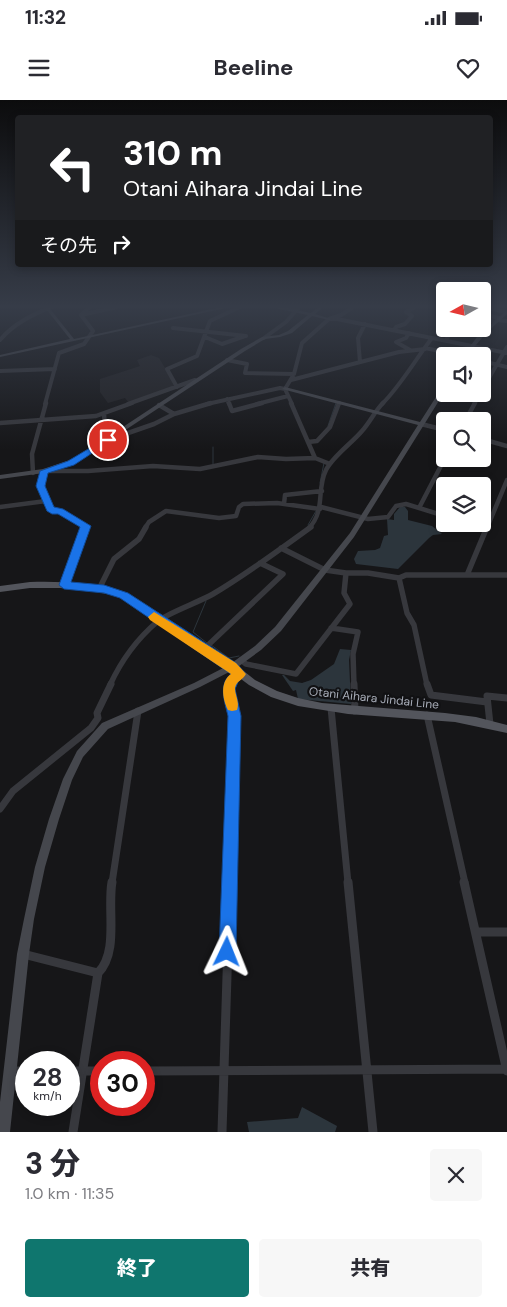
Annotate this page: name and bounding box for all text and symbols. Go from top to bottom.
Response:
text: 11:32 [25,5,66,30]
text: Beeline [214,53,293,82]
icon: menu [25,54,53,82]
icon: heart [454,54,482,82]
text: 310 m [123,130,222,176]
icon: left [40,135,105,200]
text: Otani Aihara Jindai Line [123,174,363,203]
icon: right [107,230,135,258]
text: その先 [40,233,97,258]
north arrow [436,282,491,338]
map controls [436,282,491,532]
button: sound [436,347,491,402]
button: search [436,412,491,467]
pin [87,419,129,461]
icon: arrive [94,426,122,454]
button: layers [436,477,491,532]
street label: Otani Aihara Jindai Line [308,683,440,713]
position arrow [200,925,252,977]
speed limit sign: 30 [90,1051,155,1116]
text: 28 [32,1061,63,1094]
text: km/h [33,1088,62,1104]
text: 3 分 [25,1144,80,1183]
button: close [430,1149,482,1201]
text: 1.0 km · 11:35 [25,1183,114,1204]
button: 終了 [25,1239,249,1297]
button: 共有 [259,1239,482,1297]

